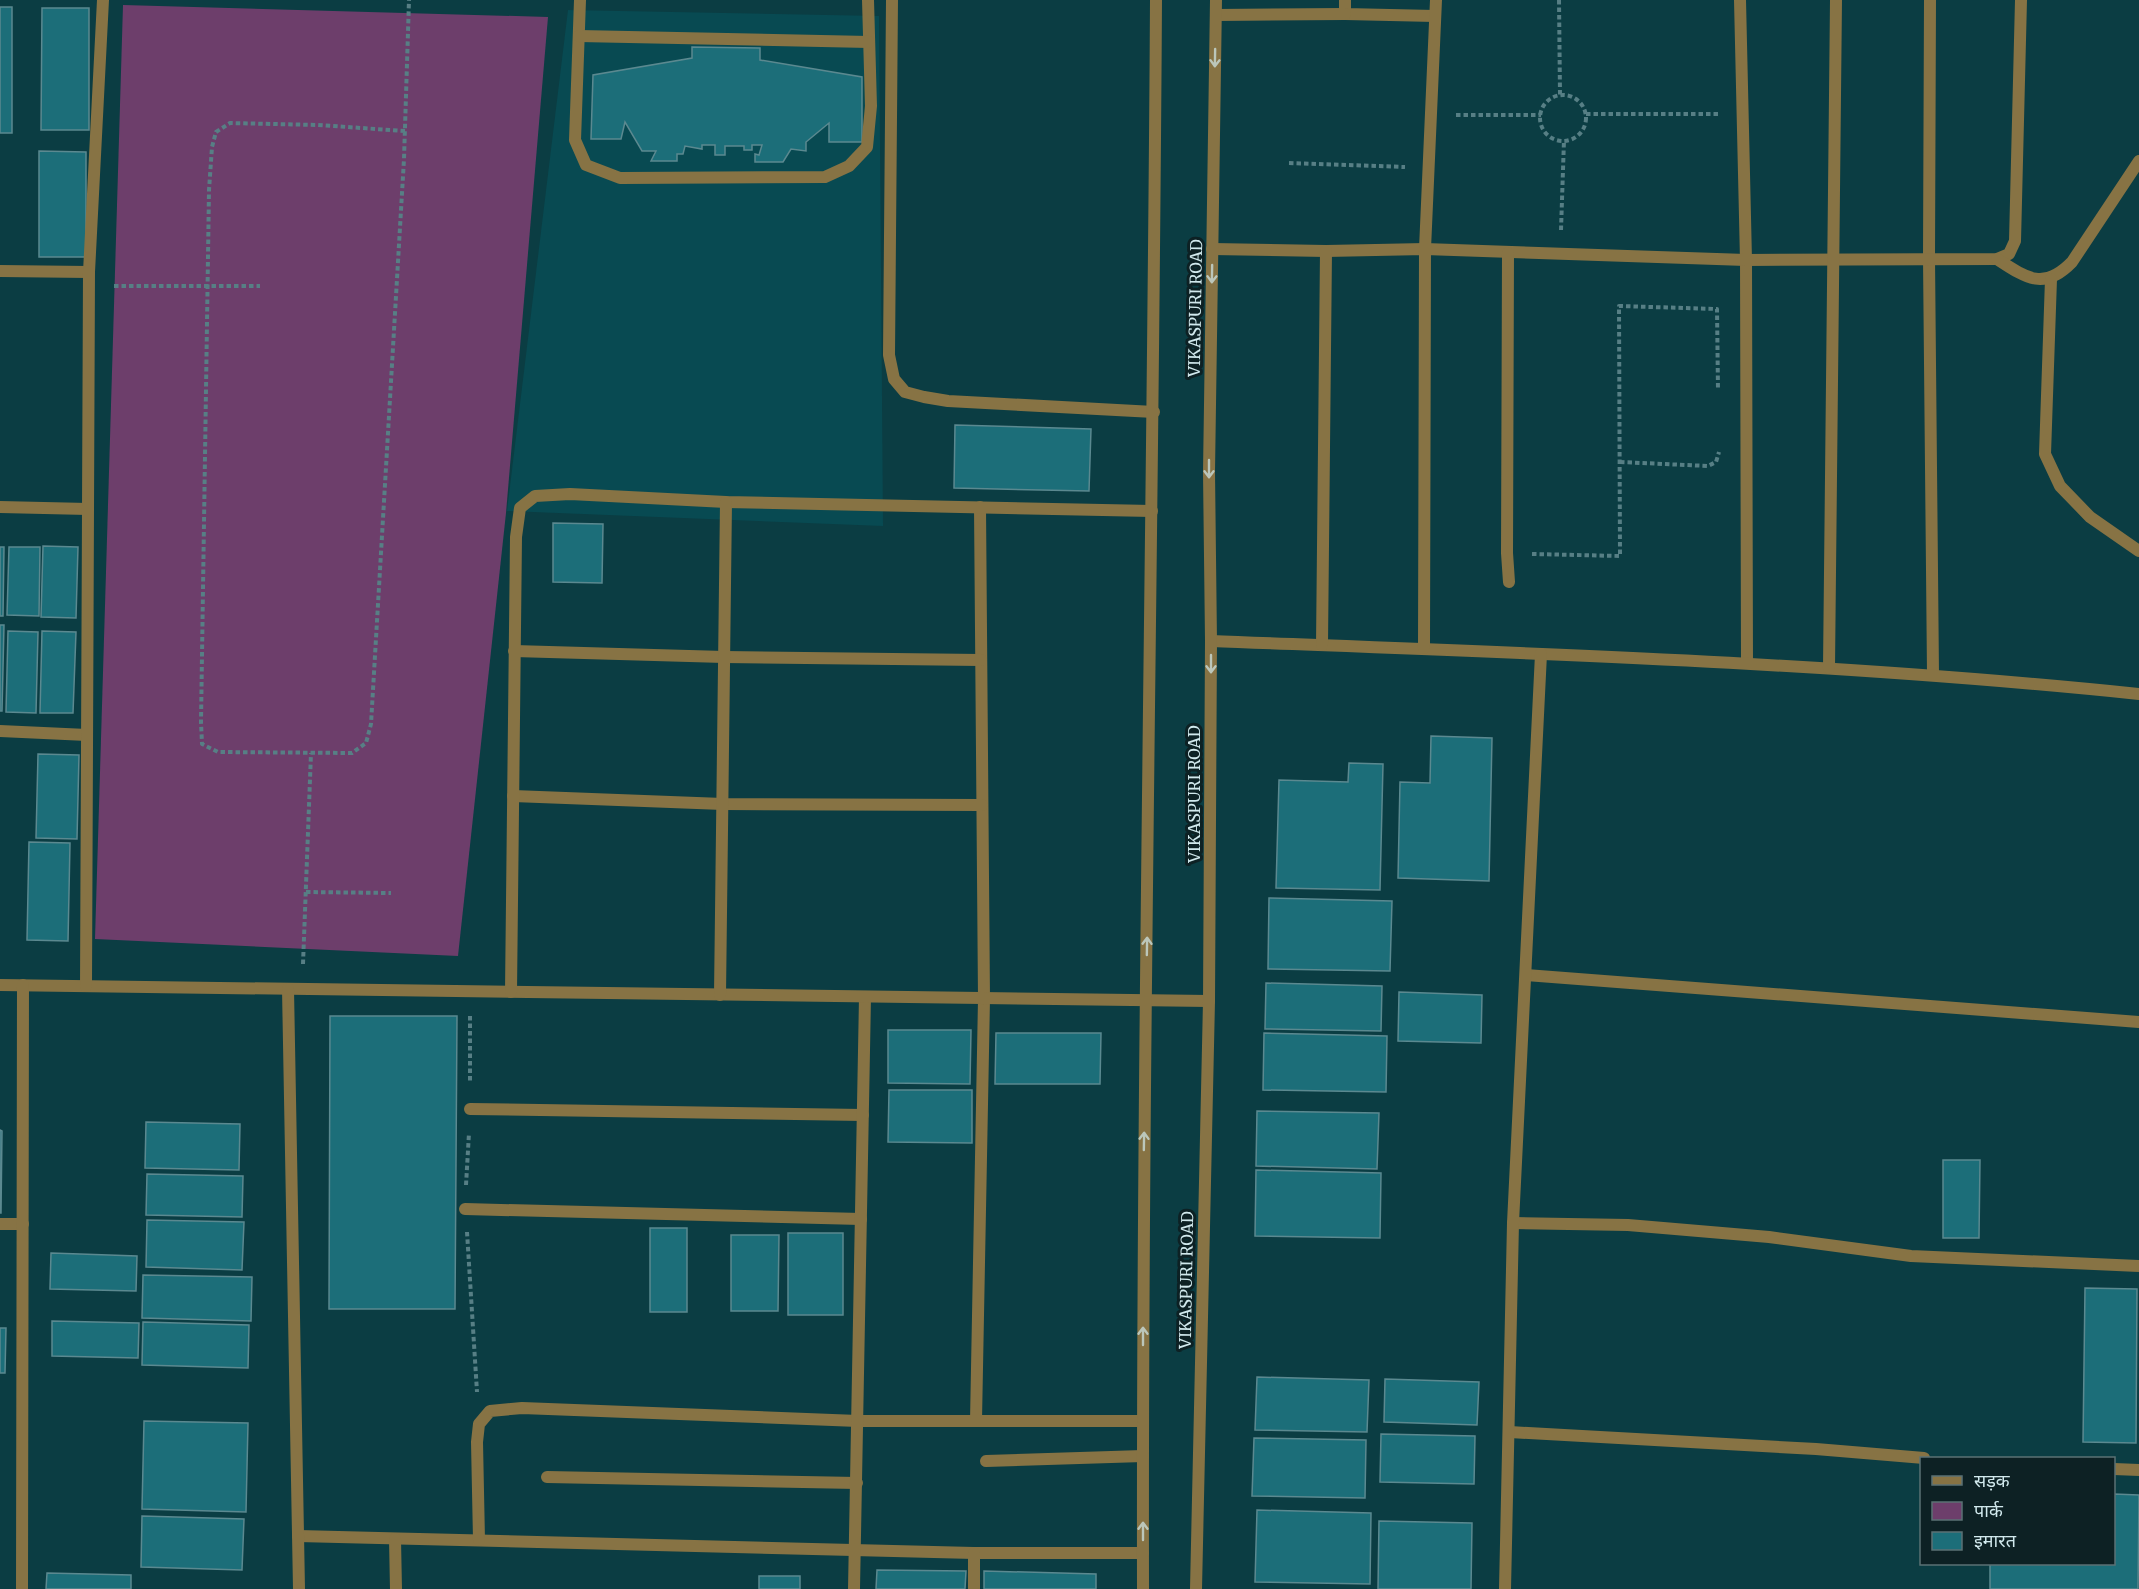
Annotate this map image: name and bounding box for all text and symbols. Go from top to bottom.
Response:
one-way arrow [1210,48,1221,68]
street label: VIKASPURI ROAD [1184,239,1206,378]
one-way arrow [1206,264,1218,284]
one-way arrow [1203,459,1215,479]
one-way arrow [1205,654,1217,674]
street label: VIKASPURI ROAD [1184,725,1204,864]
one-way arrow [1141,936,1153,956]
one-way arrow [1139,1131,1150,1151]
street label: VIKASPURI ROAD [1175,1211,1197,1350]
one-way arrow [1137,1326,1149,1346]
legend [1920,1457,2115,1565]
text: सड़क [1974,1469,2011,1492]
text: पार्क [1974,1499,2004,1522]
one-way arrow [1137,1521,1149,1541]
text: इमारत [1974,1529,2017,1552]

